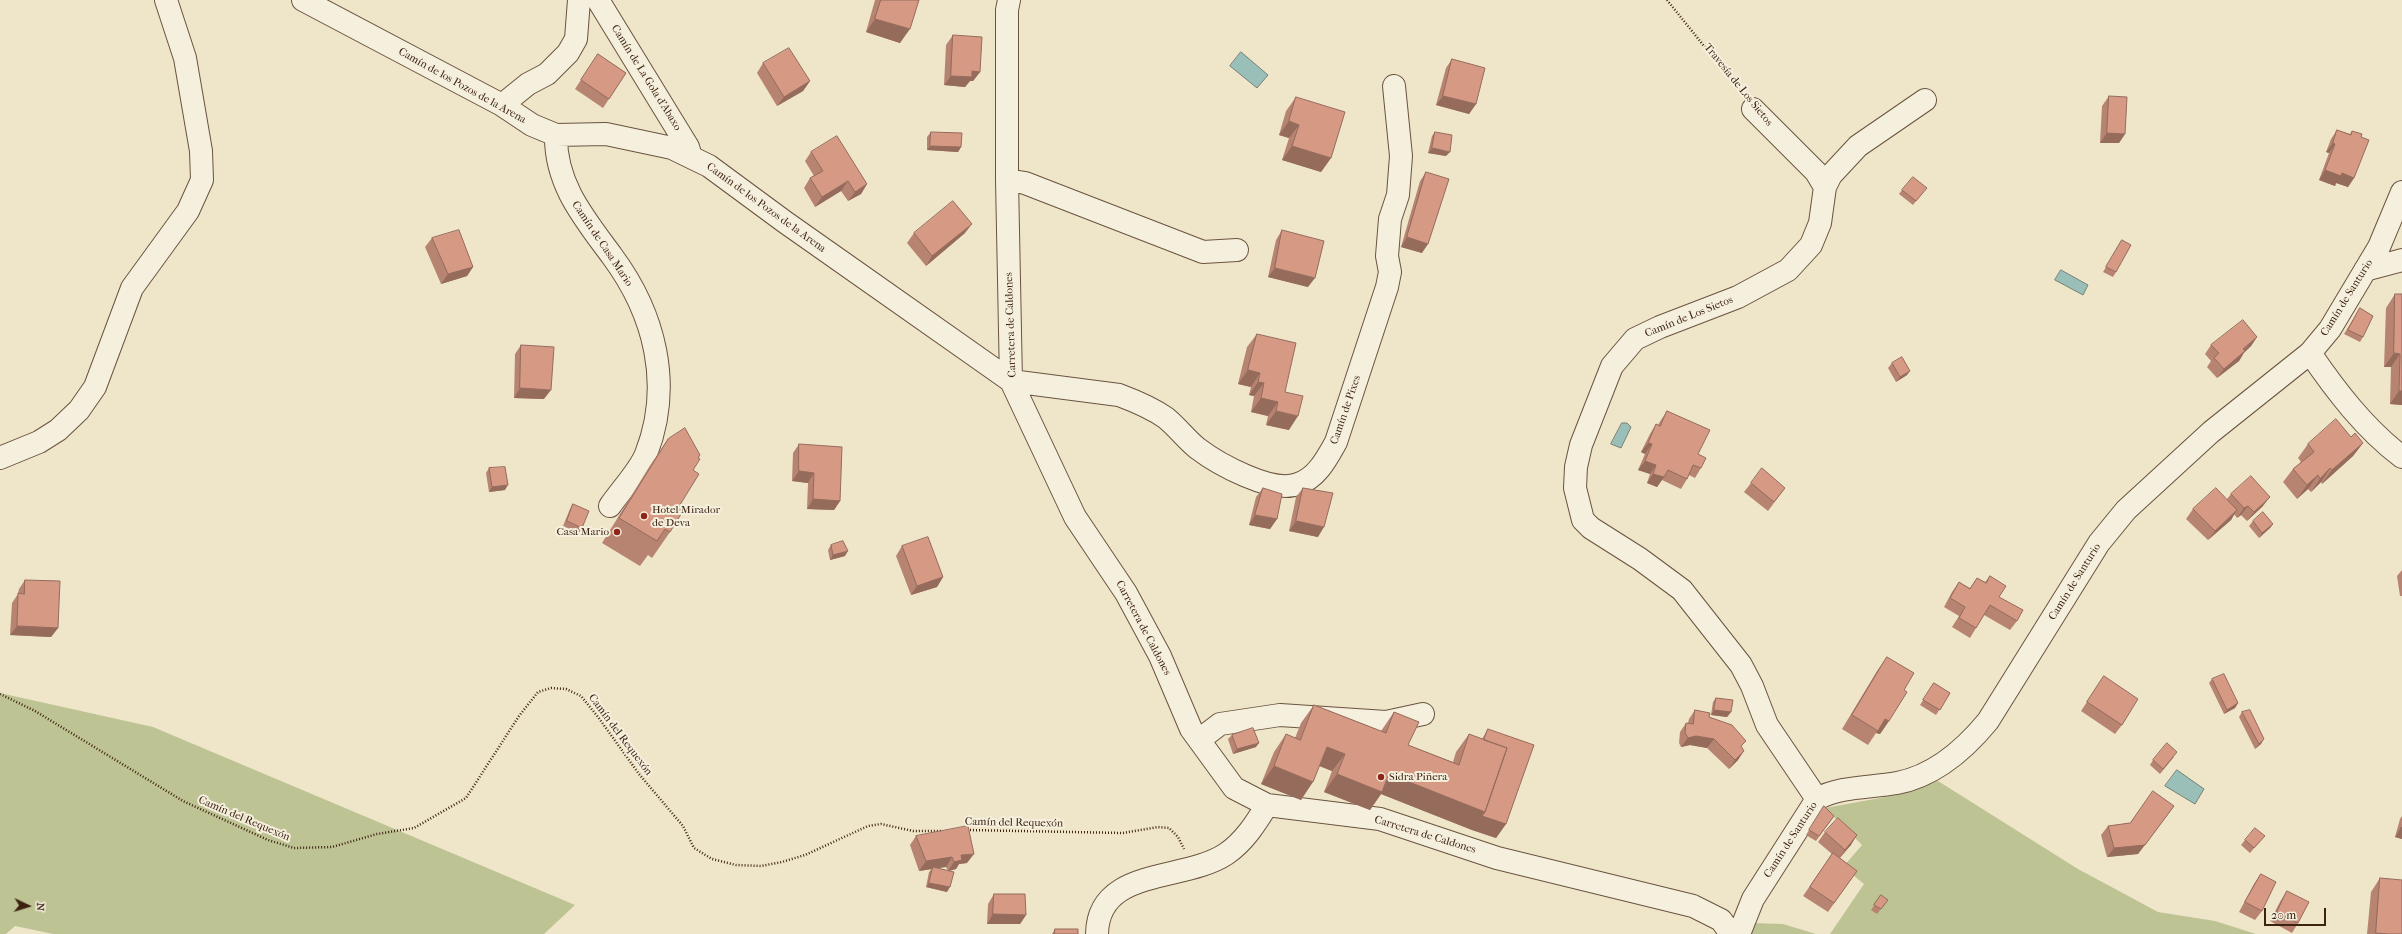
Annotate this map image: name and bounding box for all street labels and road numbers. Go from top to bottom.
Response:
street label: Camín de La Gola d'Abaxo [608,23,684,133]
street label: Travesía de Los Sietos [1701,41,1775,129]
street label: Camín de los Pozos de la Arena [396,45,528,127]
street label: Camín de los Pozos de la Arena [704,160,828,256]
street label: Camín de Casa Mario [569,199,635,289]
street label: Camín de Santurio [2318,257,2376,339]
street label: Carretera de Caldones [1003,272,1019,378]
street label: Camín de Los Sietos [1643,293,1735,341]
street label: Camín de Pixes [1328,374,1364,446]
street label: Camín de Santurio [2046,541,2104,623]
street label: Carretera de Caldones [1112,578,1174,678]
street label: Camín del Requexón [585,692,655,778]
street label: Camín del Requexón [196,794,292,844]
street label: Camín de Santurio [1761,799,1821,881]
street label: Carretera de Caldones [1373,813,1477,857]
street label: Camín del Requexón [965,816,1063,830]

